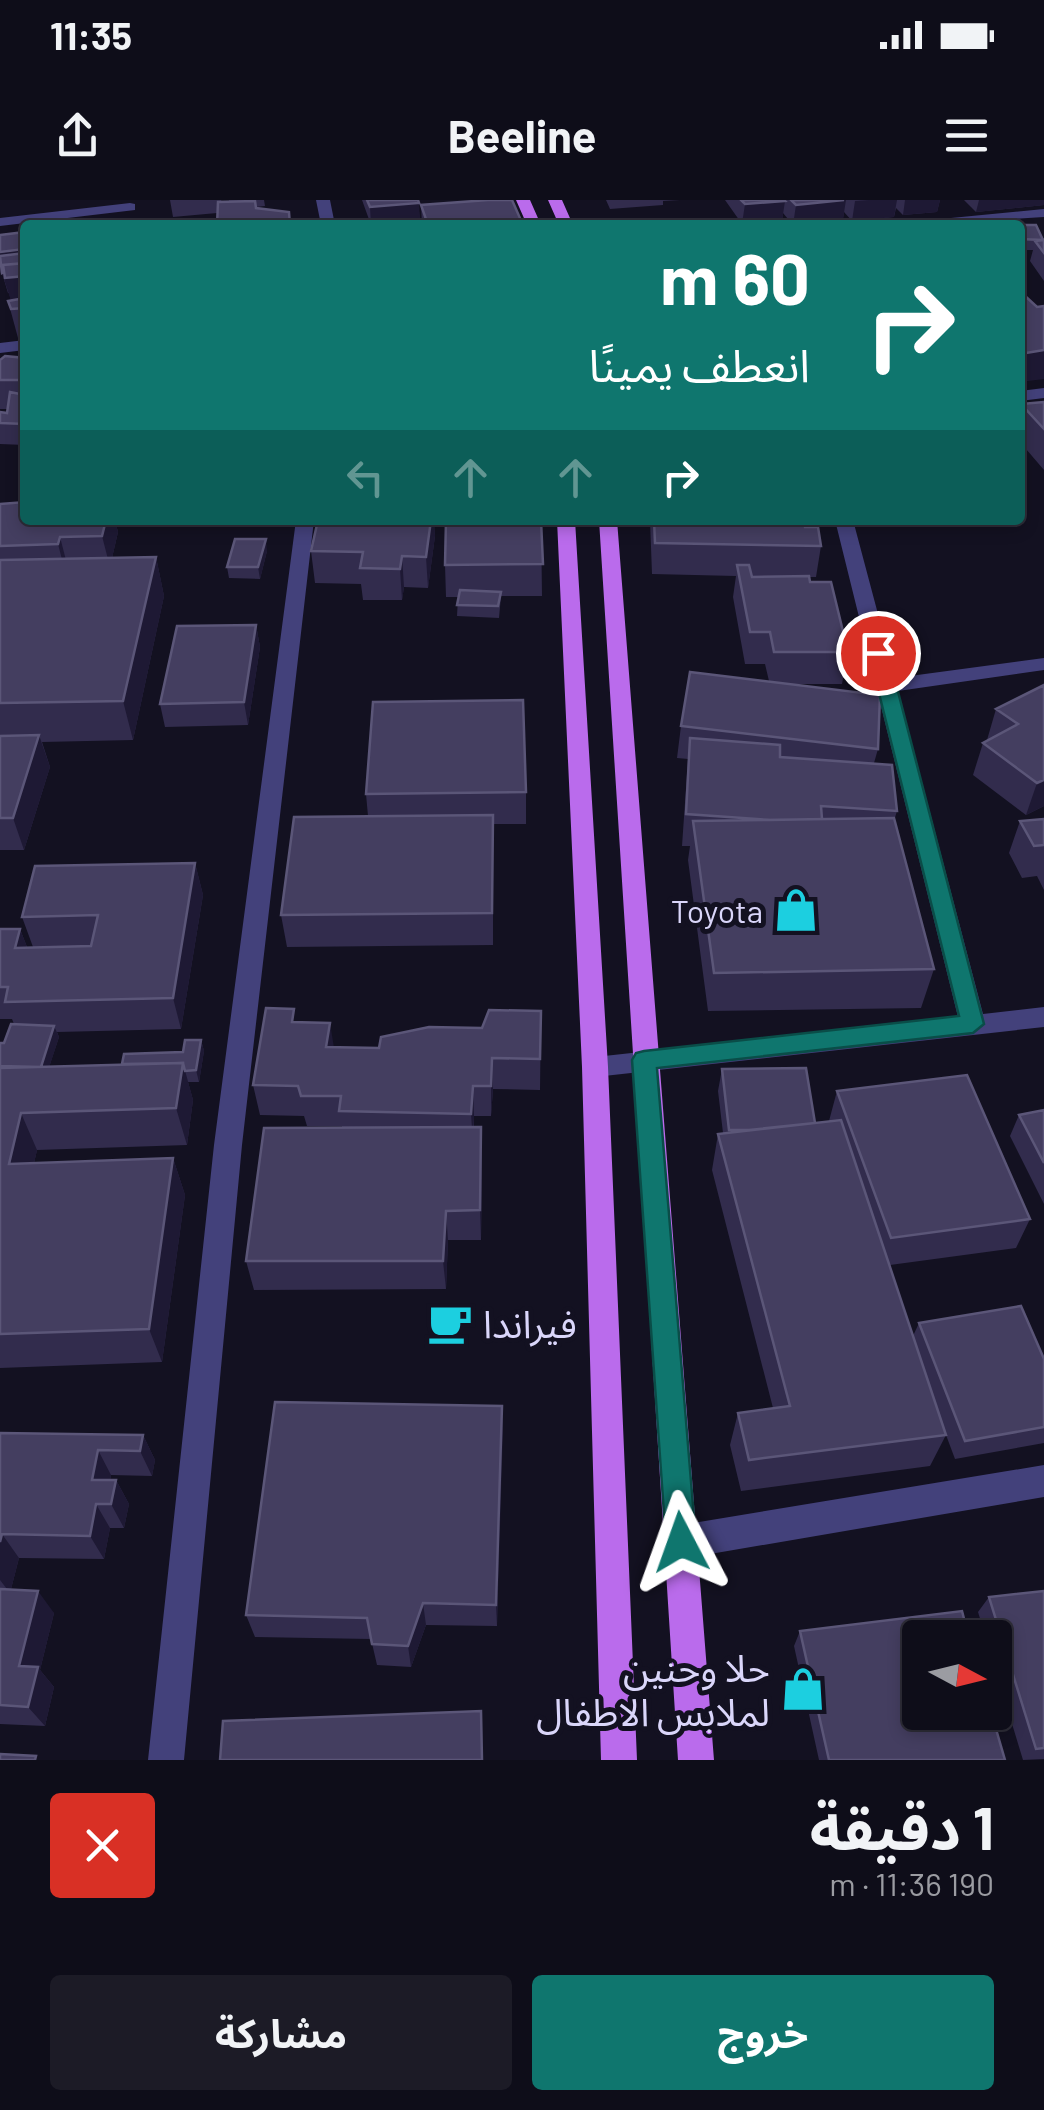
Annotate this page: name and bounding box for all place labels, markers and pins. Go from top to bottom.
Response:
pin [836,611,921,696]
shop icon: Toyota [772,886,820,934]
place label: Toyota [671,891,763,929]
cafe icon: فيراندا [426,1299,474,1347]
place label: فيراندا [483,1300,577,1347]
place label: حلا وحنين لملابس الاطفال [536,1644,770,1735]
shop icon: حلا وحنين لملابس الاطفال [779,1665,827,1713]

